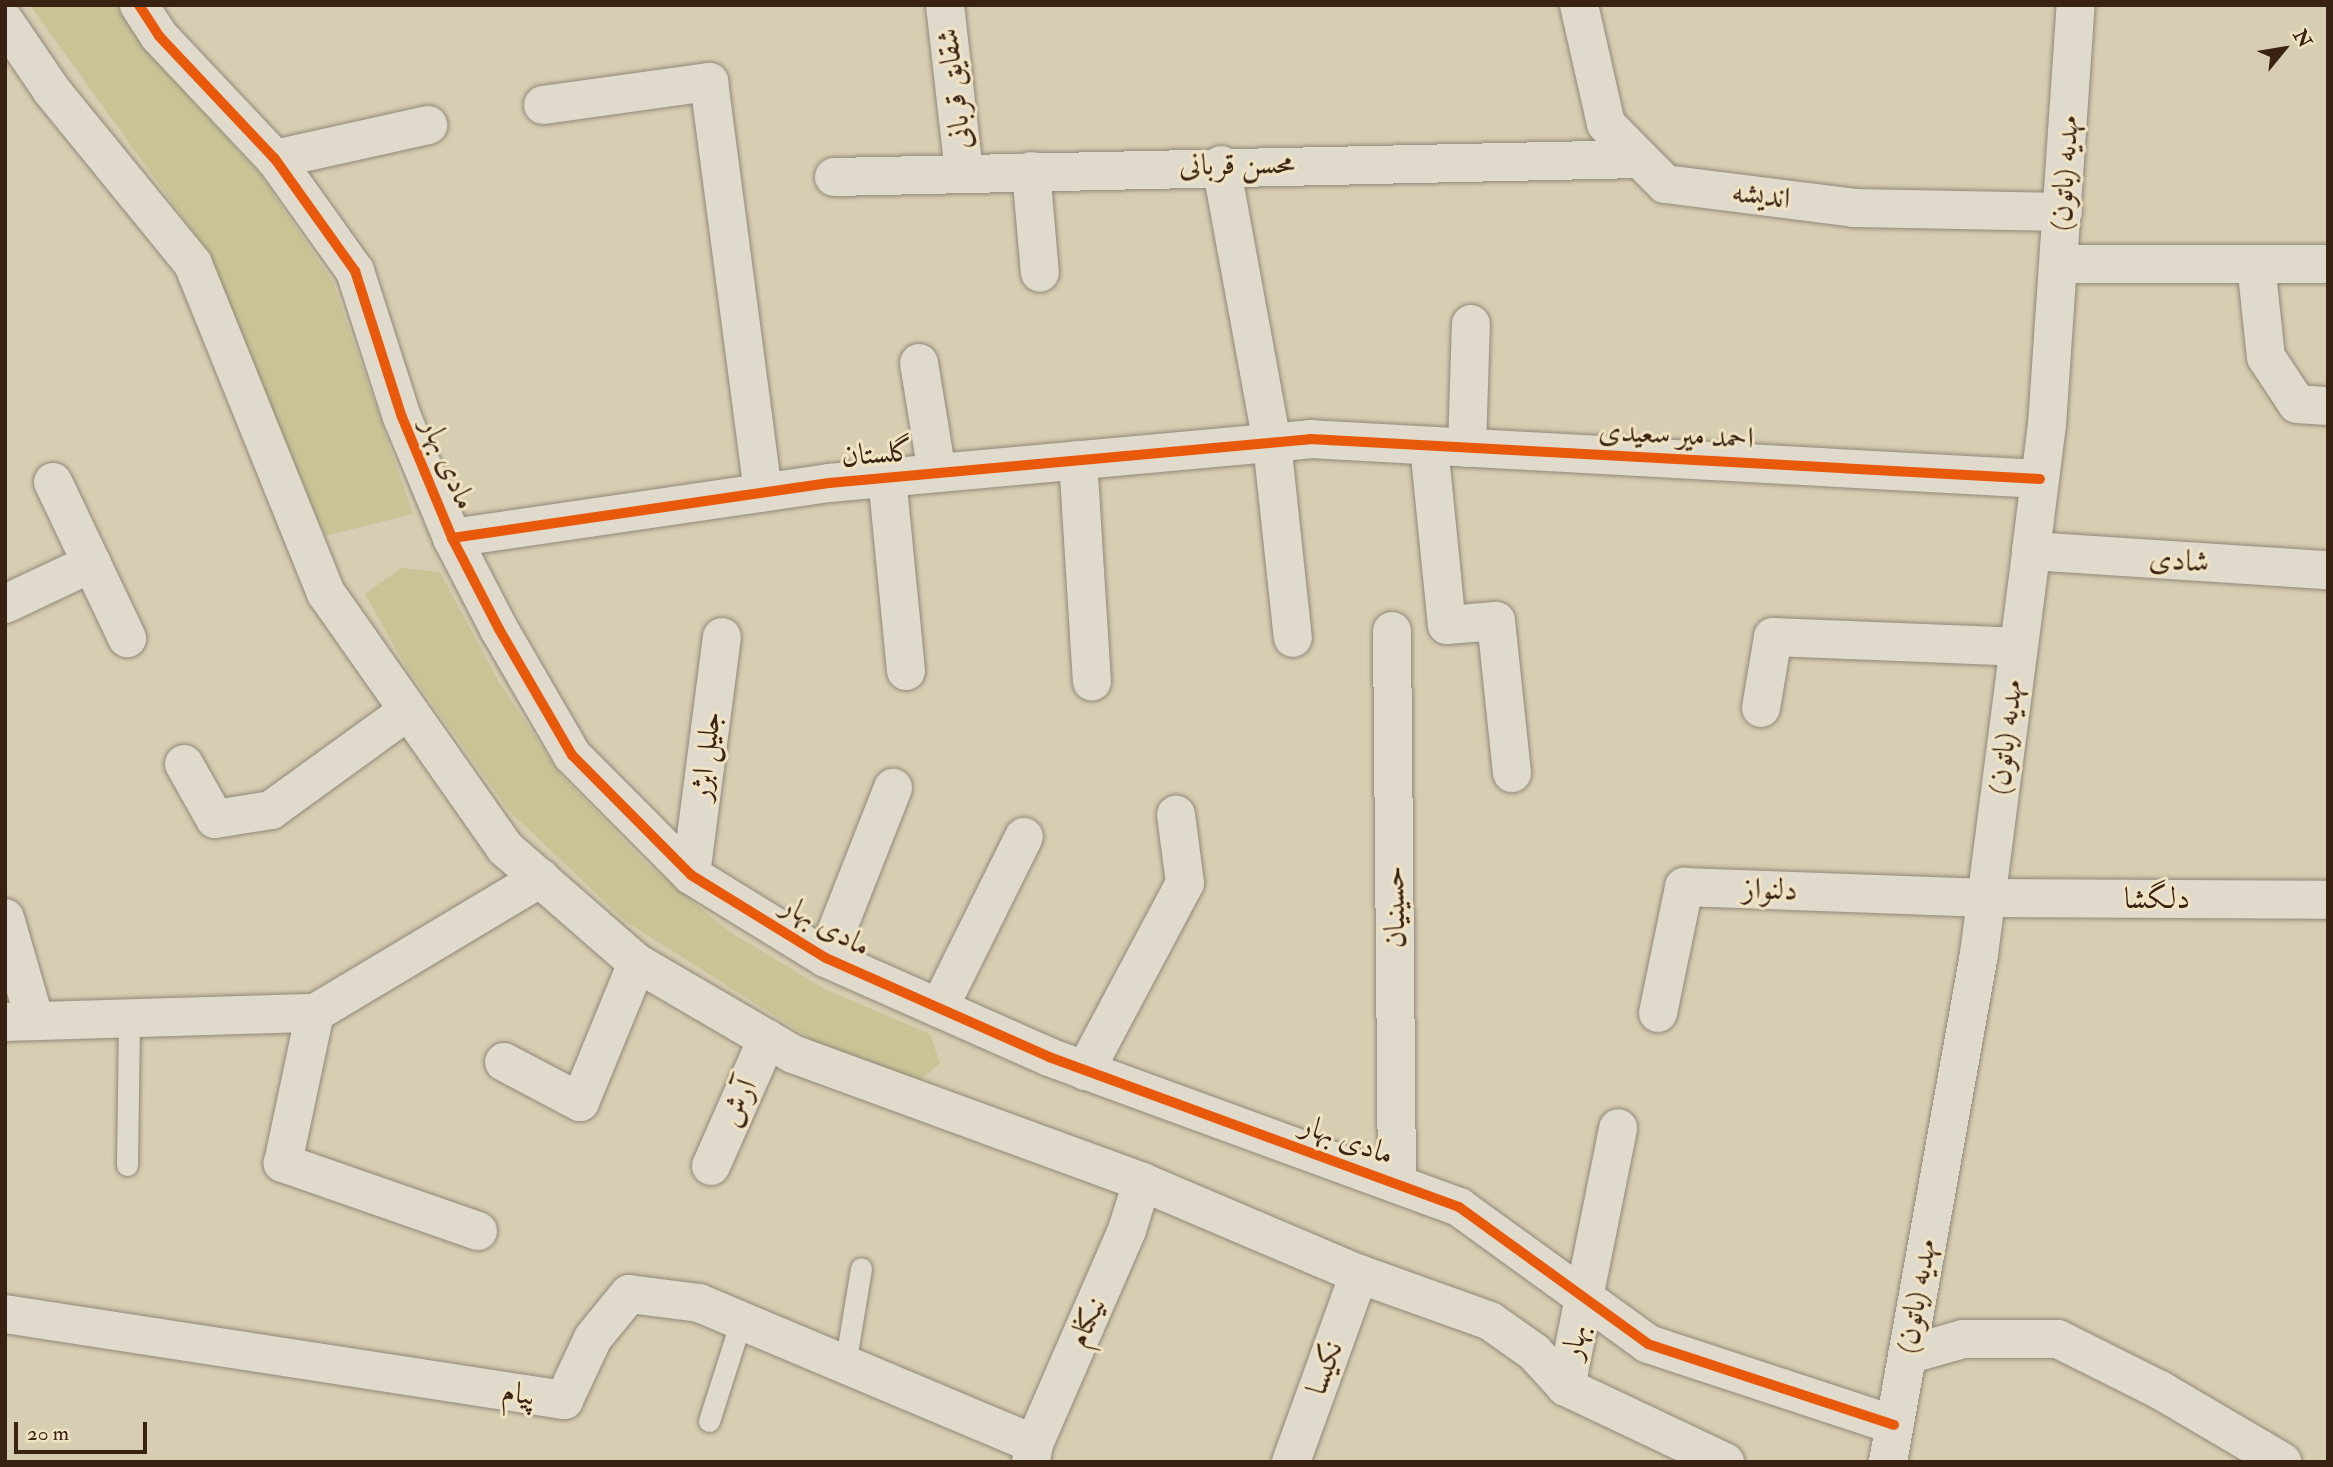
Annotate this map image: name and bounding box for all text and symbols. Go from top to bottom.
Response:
north arrow [2249,14,2319,84]
text: N [2288,25,2317,52]
street label: شقایق قربانی [930,26,980,152]
street label: مهدیه (باتون) [2043,114,2087,232]
street label: محسن قربانی [1179,146,1295,184]
street label: اندیشه [1730,175,1792,217]
street label: مادی بهار [413,413,483,515]
street label: احمد میر سعیدی [1597,413,1755,457]
street label: گلستان [840,433,914,475]
street label: شادی [2148,541,2210,581]
street label: مهدیه (باتون) [1981,678,2031,796]
street label: جلیل ابژر [683,709,729,803]
street label: حسینیان [1376,865,1414,949]
street label: دلنواز [1742,871,1798,909]
street label: دلگشا [2124,881,2190,917]
street label: مادی بهار [775,887,877,965]
street label: آرش [713,1074,765,1132]
street label: مادی بهار [1296,1107,1398,1173]
street label: مهدیه (باتون) [1889,1236,1945,1356]
street label: نیکنام [1060,1291,1114,1353]
street label: بهار [1554,1321,1596,1363]
street label: نکیسا [1299,1336,1351,1400]
street label: پیام [500,1374,538,1414]
scale bar [18,1408,150,1452]
text: 20 m [27,1420,69,1447]

